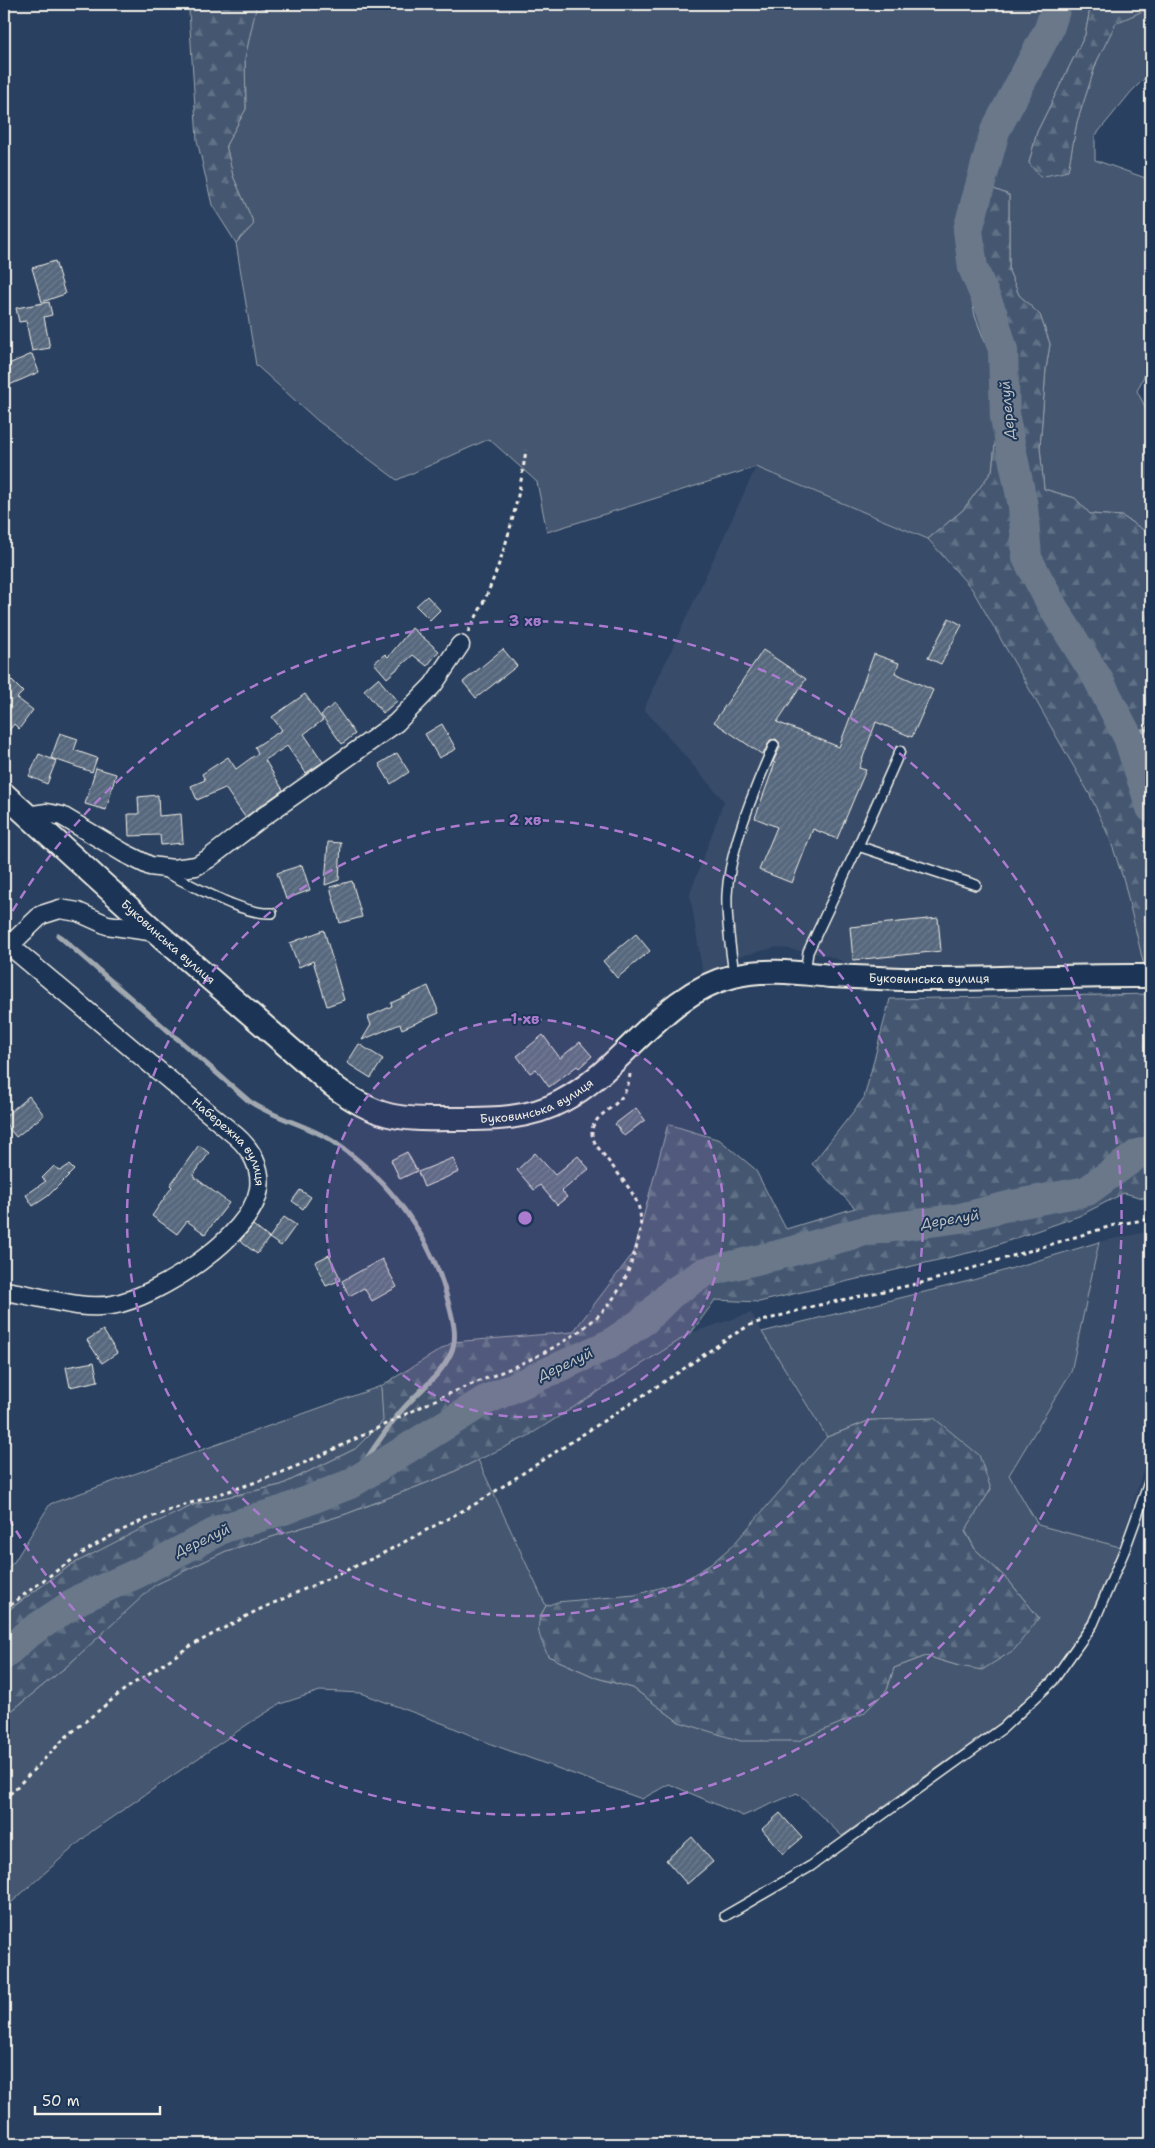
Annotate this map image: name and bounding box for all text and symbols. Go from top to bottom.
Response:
water label: Дерелуй [995,380,1019,441]
text: 3 хв [509,611,541,631]
text: 2 хв [509,810,541,830]
street label: Буковинська вулиця [118,896,219,988]
street label: Буковинська вулиця [868,970,990,987]
text: 1 хв [510,1009,540,1029]
street label: Буковинська вулиця [480,1075,597,1127]
street label: Набережна вулиця [188,1094,268,1186]
water label: Дерелуй [919,1206,980,1233]
centre of rings [516,1209,534,1227]
water label: Дерелуй [534,1343,595,1385]
water label: Дерелуй [171,1519,232,1561]
scale bar [35,2083,160,2115]
text: 50 m [42,2091,80,2111]

